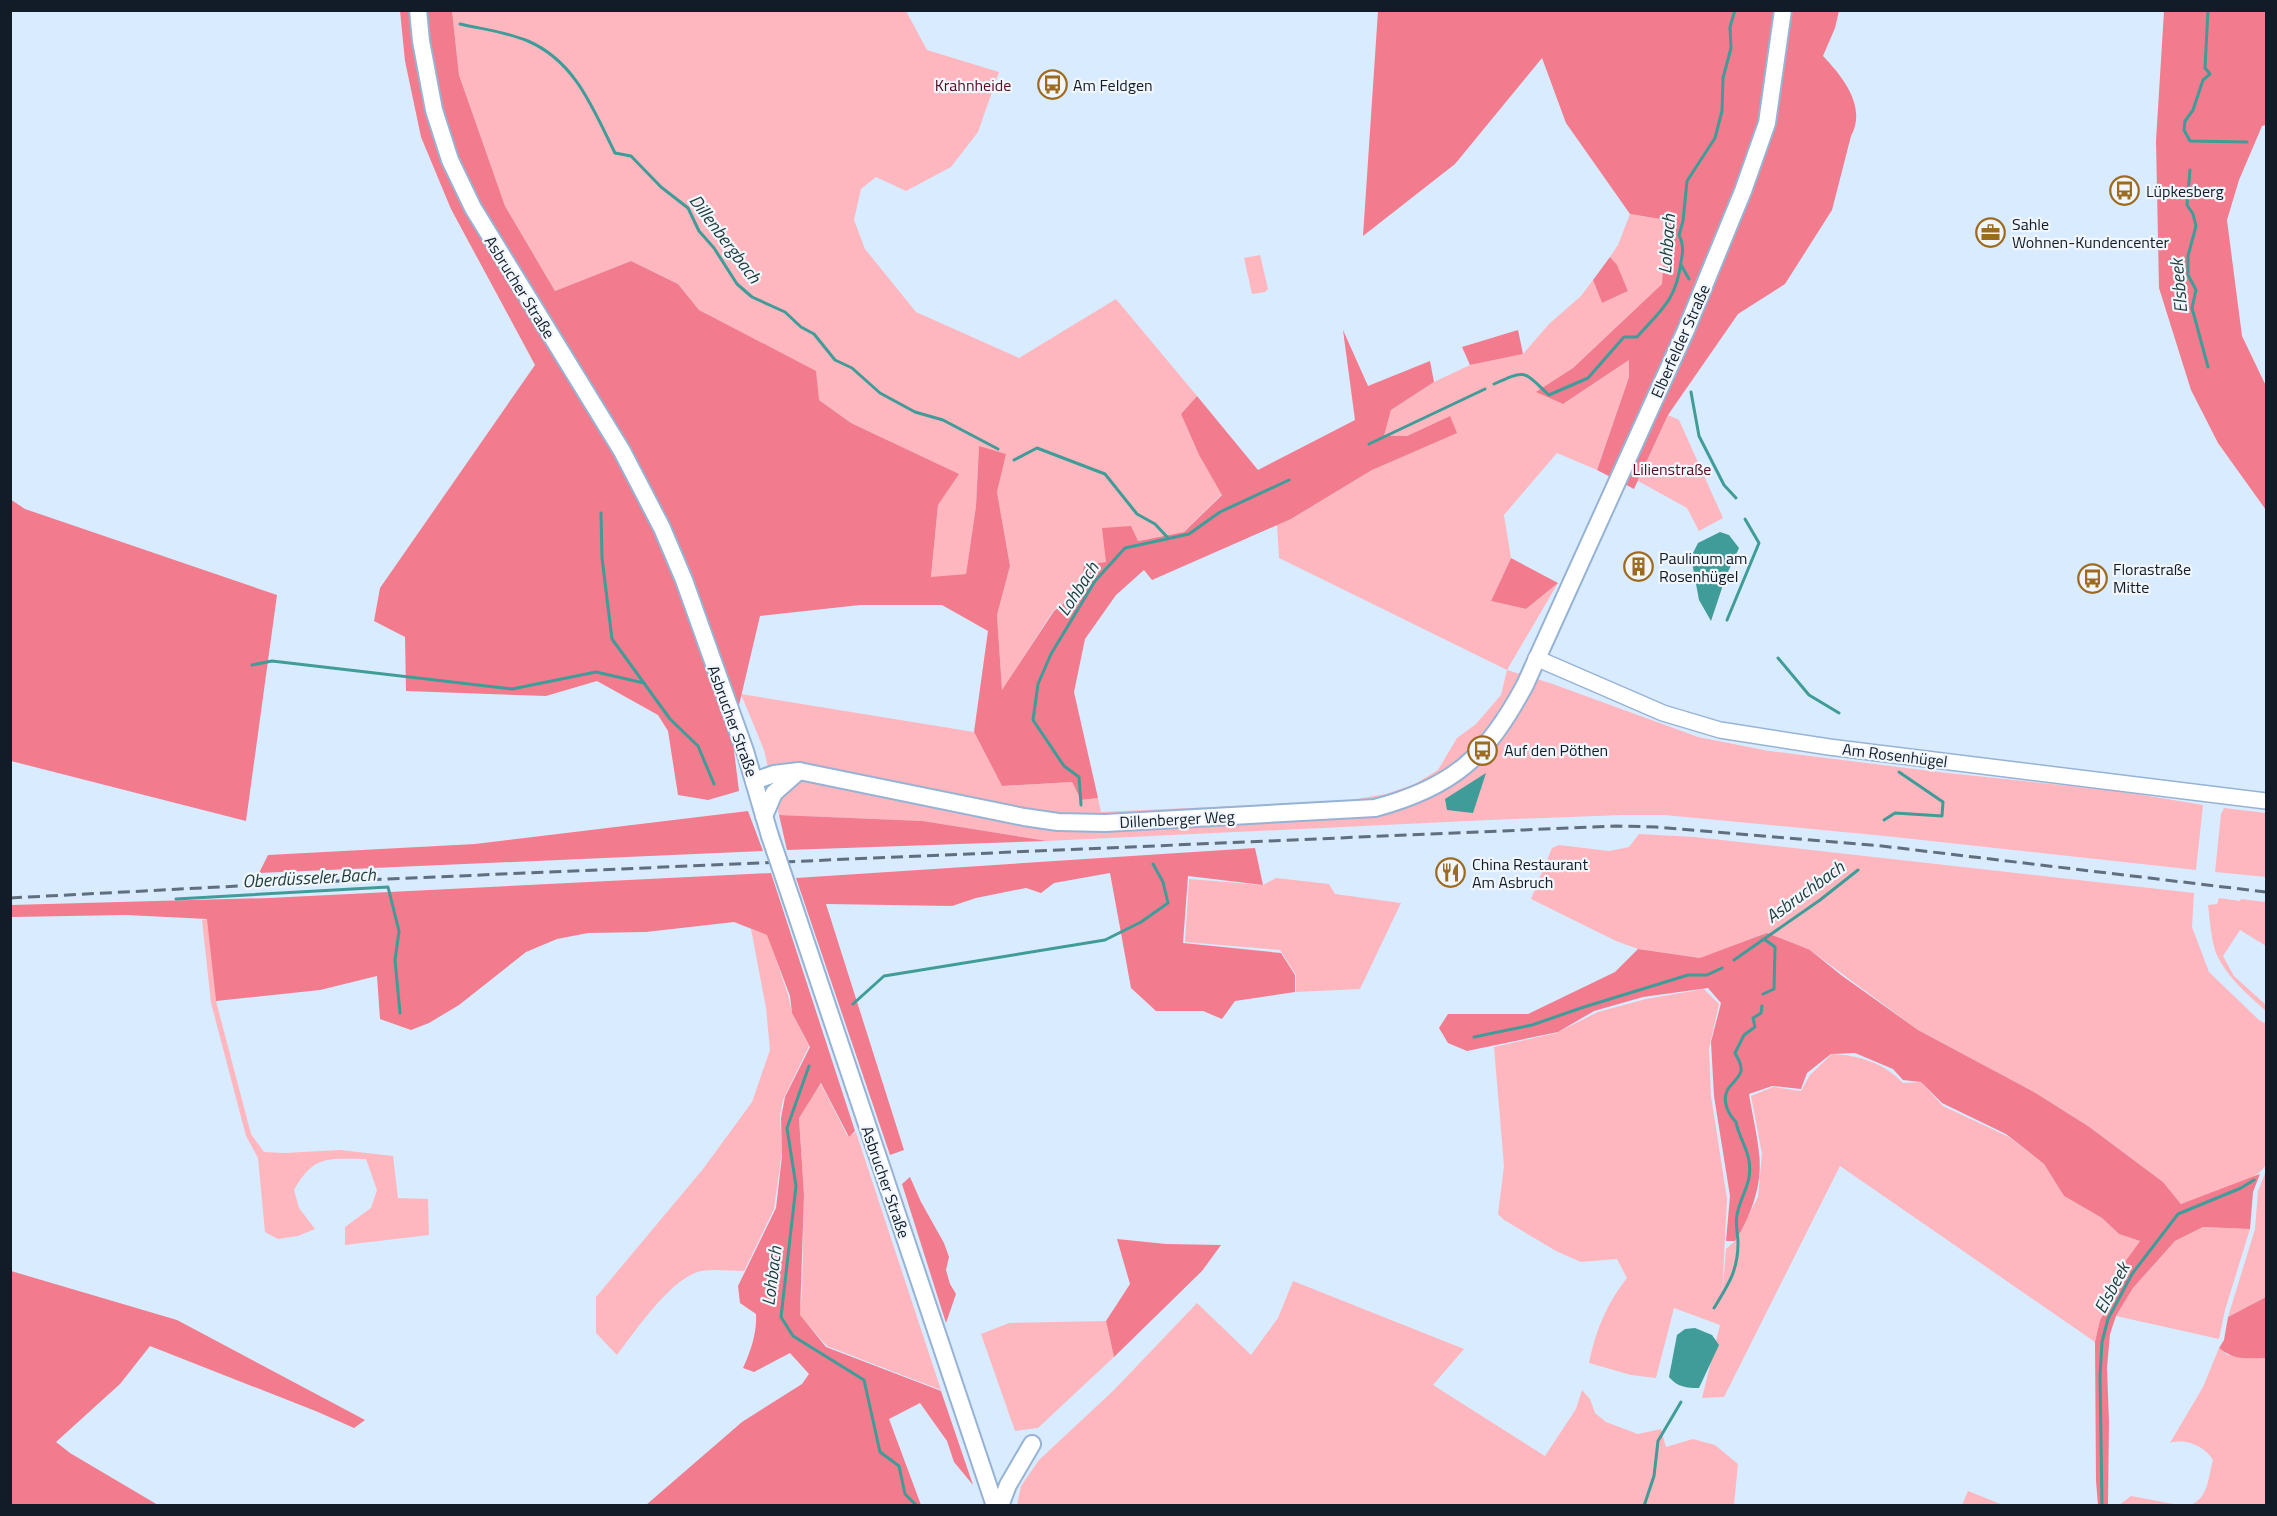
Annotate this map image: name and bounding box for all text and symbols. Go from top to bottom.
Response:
bus stop icon: Am Feldgen [1036,69,1068,101]
park label: Krahnheide [935,73,1011,97]
place label: Am Feldgen [1073,73,1153,97]
bus stop icon: Lüpkesberg [2109,175,2141,207]
place label: Lüpkesberg [2146,179,2224,203]
water label: Dillenbergbach [683,189,768,290]
water label: Lohbach [1651,212,1682,275]
place label: Sahle Wohnen-Kundencenter [2012,212,2169,254]
office icon: Sahle Wohnen-Kundencenter [1975,217,2007,249]
street label: Asbrucher Straße [479,231,561,343]
water label: Elsbeek [2163,256,2194,314]
street label: Elberfelder Straße [1644,280,1716,402]
park label: Lilienstraße [1633,457,1711,481]
place label: Paulinum am Rosenhügel [1659,546,1748,588]
building icon: Paulinum am Rosenhügel [1622,551,1654,583]
water label: Lohbach [1050,555,1106,621]
place label: Florastraße Mitte [2113,557,2191,599]
bus stop icon: Florastraße Mitte [2076,562,2108,594]
street label: Asbrucher Straße [702,662,764,780]
bus stop icon: Auf den Pöthen [1467,734,1499,766]
street label: Am Rosenhügel [1841,737,1949,773]
place label: Auf den Pöthen [1504,738,1608,762]
street label: Dillenberger Weg [1119,804,1235,834]
place label: China Restaurant Am Asbruch [1472,852,1588,894]
water label: Asbruchbach [1760,853,1851,930]
restaurant icon: China Restaurant Am Asbruch [1435,857,1467,889]
water label: Oberdüsseler Bach [242,860,377,894]
street label: Asbrucher Straße [856,1123,916,1241]
water label: Lohbach [754,1244,789,1307]
water label: Elsbeek [2087,1256,2137,1318]

